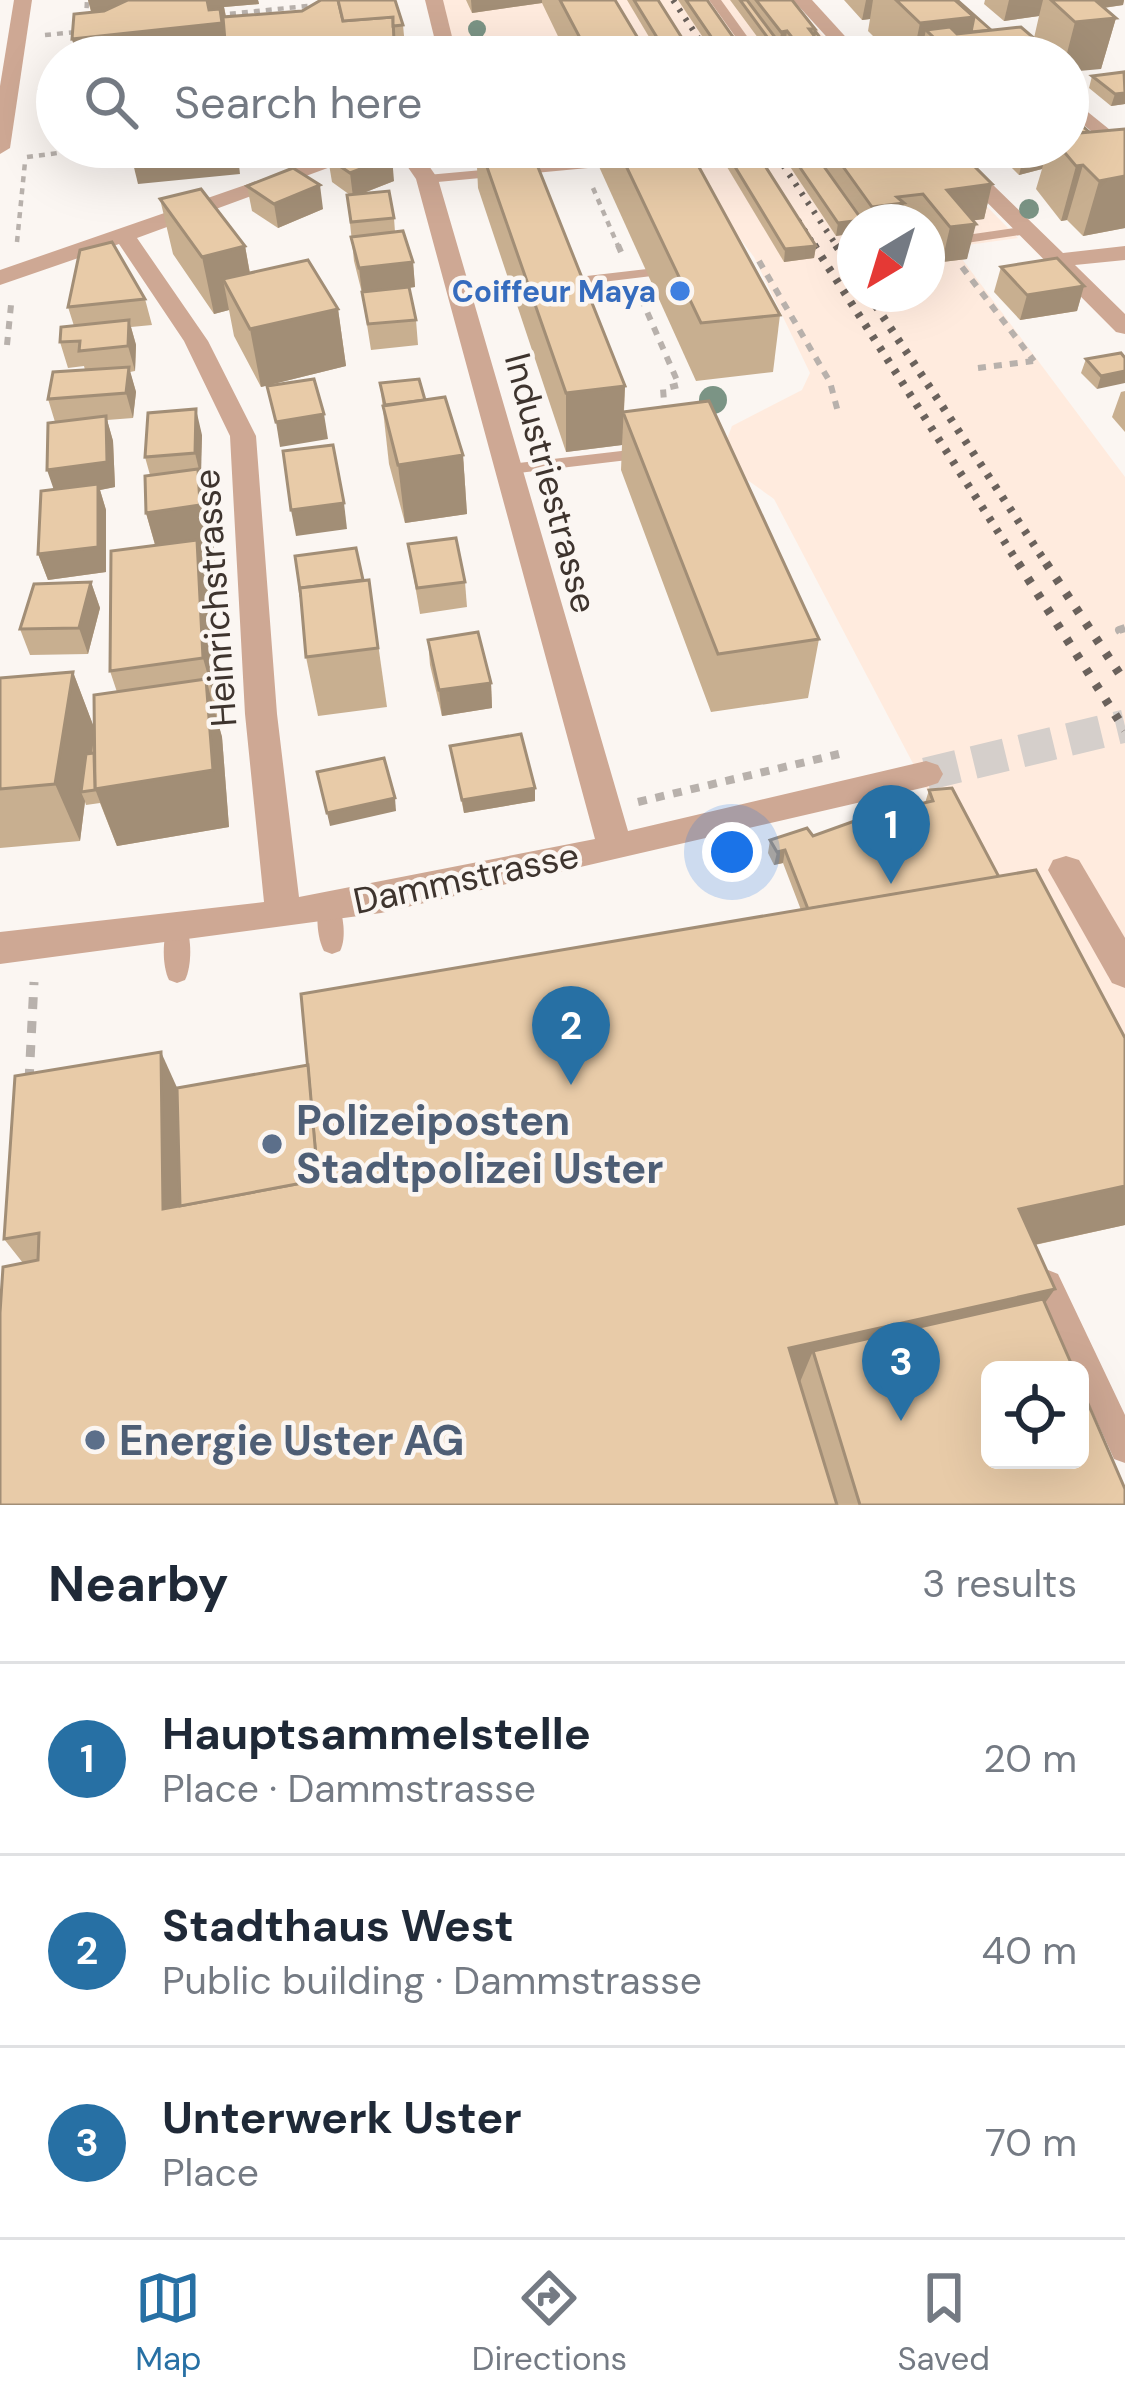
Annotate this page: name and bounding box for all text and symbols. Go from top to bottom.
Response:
search box [36,36,1089,168]
icon: search [78,69,144,135]
text: Search here [174,73,422,132]
north arrow [837,204,945,312]
place label: Coiffeur Maya [452,272,656,311]
marker: Coiffeur Maya [667,278,693,304]
street label: Industriestrasse [494,348,608,618]
street label: Heinrichstrasse [183,467,247,729]
pin: 1 [852,785,930,884]
your location [702,822,762,882]
street label: Dammstrasse [349,831,583,925]
pin: 2 [532,986,610,1085]
place label: Polizeiposten Stadtpolizei Uster [296,1093,664,1196]
marker: Polizeiposten Stadtpolizei Uster [259,1131,285,1157]
pin: 3 [862,1322,940,1421]
map controls [981,1361,1089,1469]
button: locate [981,1361,1089,1469]
place label: Energie Uster AG [119,1413,464,1468]
marker: Energie Uster AG [82,1427,108,1453]
text: Nearby [48,1550,229,1617]
text: 3 results [922,1558,1077,1609]
text: Hauptsammelstelle [162,1704,591,1763]
text: 1 [80,1733,94,1784]
text: 20 m [983,1733,1077,1784]
text: Place · Dammstrasse [162,1763,536,1814]
text: Stadthaus West [162,1896,514,1955]
text: 2 [76,1925,98,1976]
text: 40 m [982,1925,1077,1976]
text: Public building · Dammstrasse [162,1955,702,2006]
text: Unterwerk Uster [162,2088,522,2147]
text: 3 [75,2117,99,2168]
text: 70 m [985,2117,1077,2168]
text: Place [162,2147,259,2198]
tab: Map [135,2265,202,2380]
tab: Directions [472,2265,627,2380]
tab: Saved [897,2265,990,2380]

